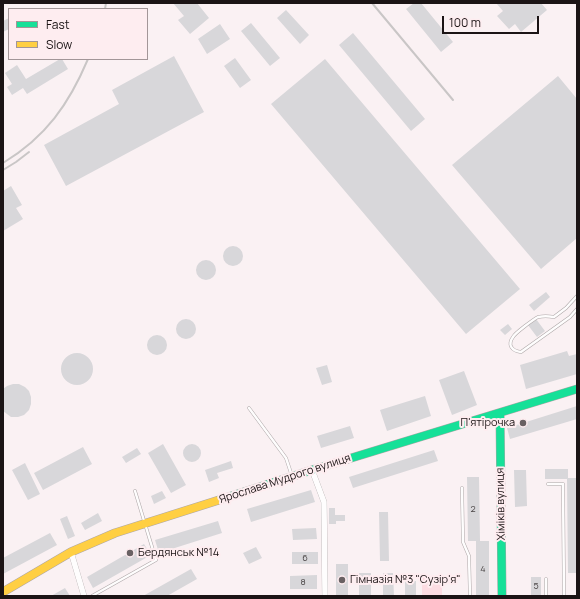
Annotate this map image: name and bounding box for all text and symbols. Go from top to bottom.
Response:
legend [8,8,148,60]
scale bar [444,8,541,34]
text: 100 m [449,14,481,31]
text: Fast [46,16,70,33]
text: Slow [46,36,72,53]
place label: П'ятірочка [461,416,515,430]
marker: П'ятірочка [518,418,528,428]
street label: Ярослава Мудрого вулиця [218,451,352,507]
street label: Хіміків вулиця [494,468,508,540]
house number: 2 [470,504,476,514]
place label: Бердянськ №14 [138,546,219,560]
marker: Бердянськ №14 [125,548,135,558]
house number: 6 [302,553,308,563]
house number: 4 [480,564,486,574]
place label: Гімназія №3 "Сузір'я" [350,573,461,587]
marker: Гімназія №3 "Сузір'я" [337,575,347,585]
house number: 8 [300,577,306,587]
house number: 5 [533,581,539,591]

